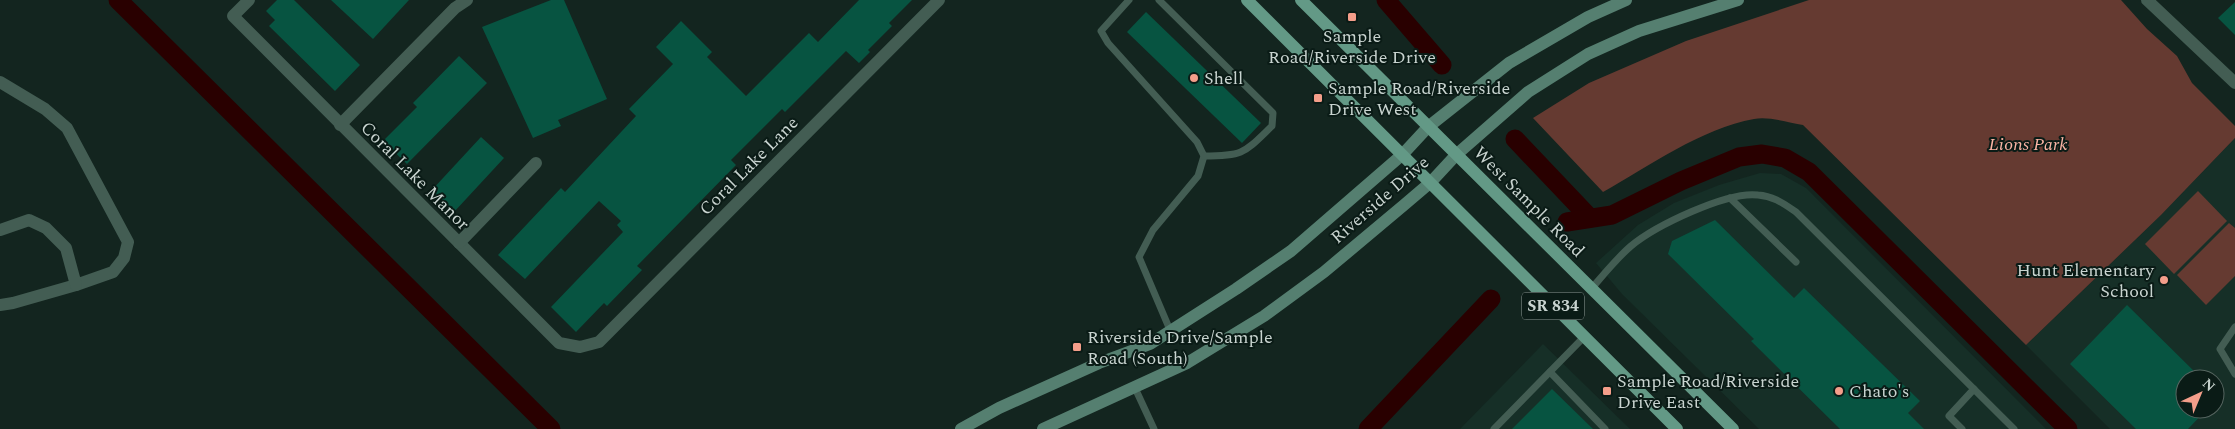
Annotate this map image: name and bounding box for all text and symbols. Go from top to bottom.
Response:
marker: Sample Road/Riverside Drive [1346,11,1358,23]
place label: Sample Road/Riverside Drive [1268,23,1436,71]
place label: Shell [1204,65,1243,92]
marker: Shell [1188,72,1200,84]
place label: Sample Road/Riverside Drive West [1328,75,1510,123]
marker: Sample Road/Riverside Drive West [1312,92,1324,104]
street label: Coral Lake Lane [693,110,805,222]
street label: Coral Lake Manor [354,115,476,237]
park label: Lions Park [1988,131,2068,158]
street label: West Sample Road [1467,140,1591,264]
street label: Riverside Drive [1325,150,1435,250]
place label: Hunt Elementary School [2017,257,2155,305]
marker: Hunt Elementary School [2158,274,2170,286]
road number: SR 834 [1522,292,1584,320]
place label: Riverside Drive/Sample Road (South) [1087,324,1273,372]
marker: Riverside Drive/Sample Road (South) [1071,341,1083,353]
place label: Sample Road/Riverside Drive East [1617,368,1799,416]
north arrow [2175,369,2225,419]
text: N [2197,373,2220,397]
place label: Chato's [1849,378,1910,405]
marker: Sample Road/Riverside Drive East [1601,385,1613,397]
marker: Chato's [1833,385,1845,397]

